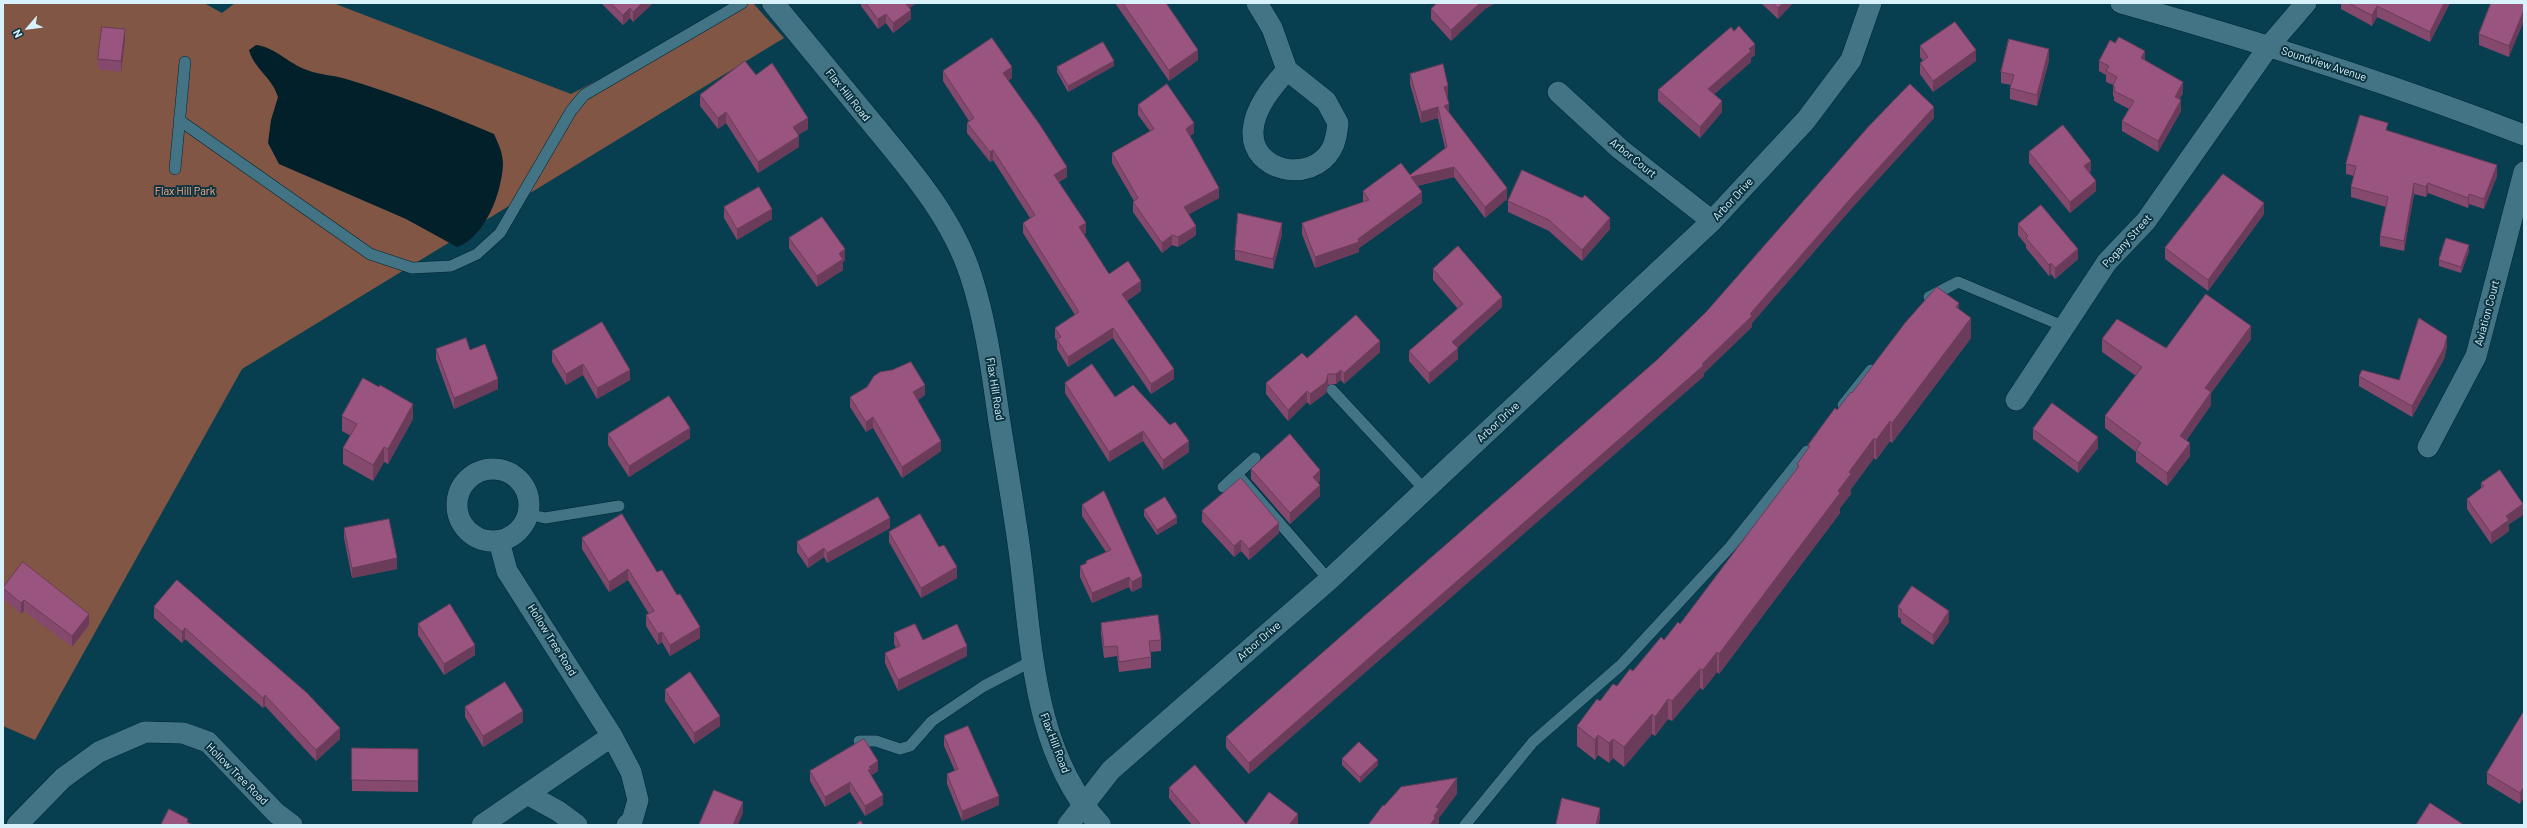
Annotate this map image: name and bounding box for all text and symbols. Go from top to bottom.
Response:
north arrow [8,8,48,48]
text: N [10,28,24,40]
street label: Soundview Avenue [2280,44,2368,84]
street label: Flax Hill Road [823,66,873,124]
street label: Arbor Court [1607,135,1659,181]
street label: Arbor Drive [1710,175,1756,223]
park label: Flax Hill Park [155,184,215,198]
street label: Pogany Street [2100,212,2154,270]
street label: Aviation Court [2472,279,2502,347]
street label: Flax Hill Road [984,357,1006,421]
street label: Arbor Drive [1474,399,1522,445]
street label: Hollow Tree Road [525,602,579,678]
street label: Arbor Drive [1235,619,1283,663]
street label: Flax Hill Road [1037,711,1073,775]
street label: Hollow Tree Road [203,740,271,808]

